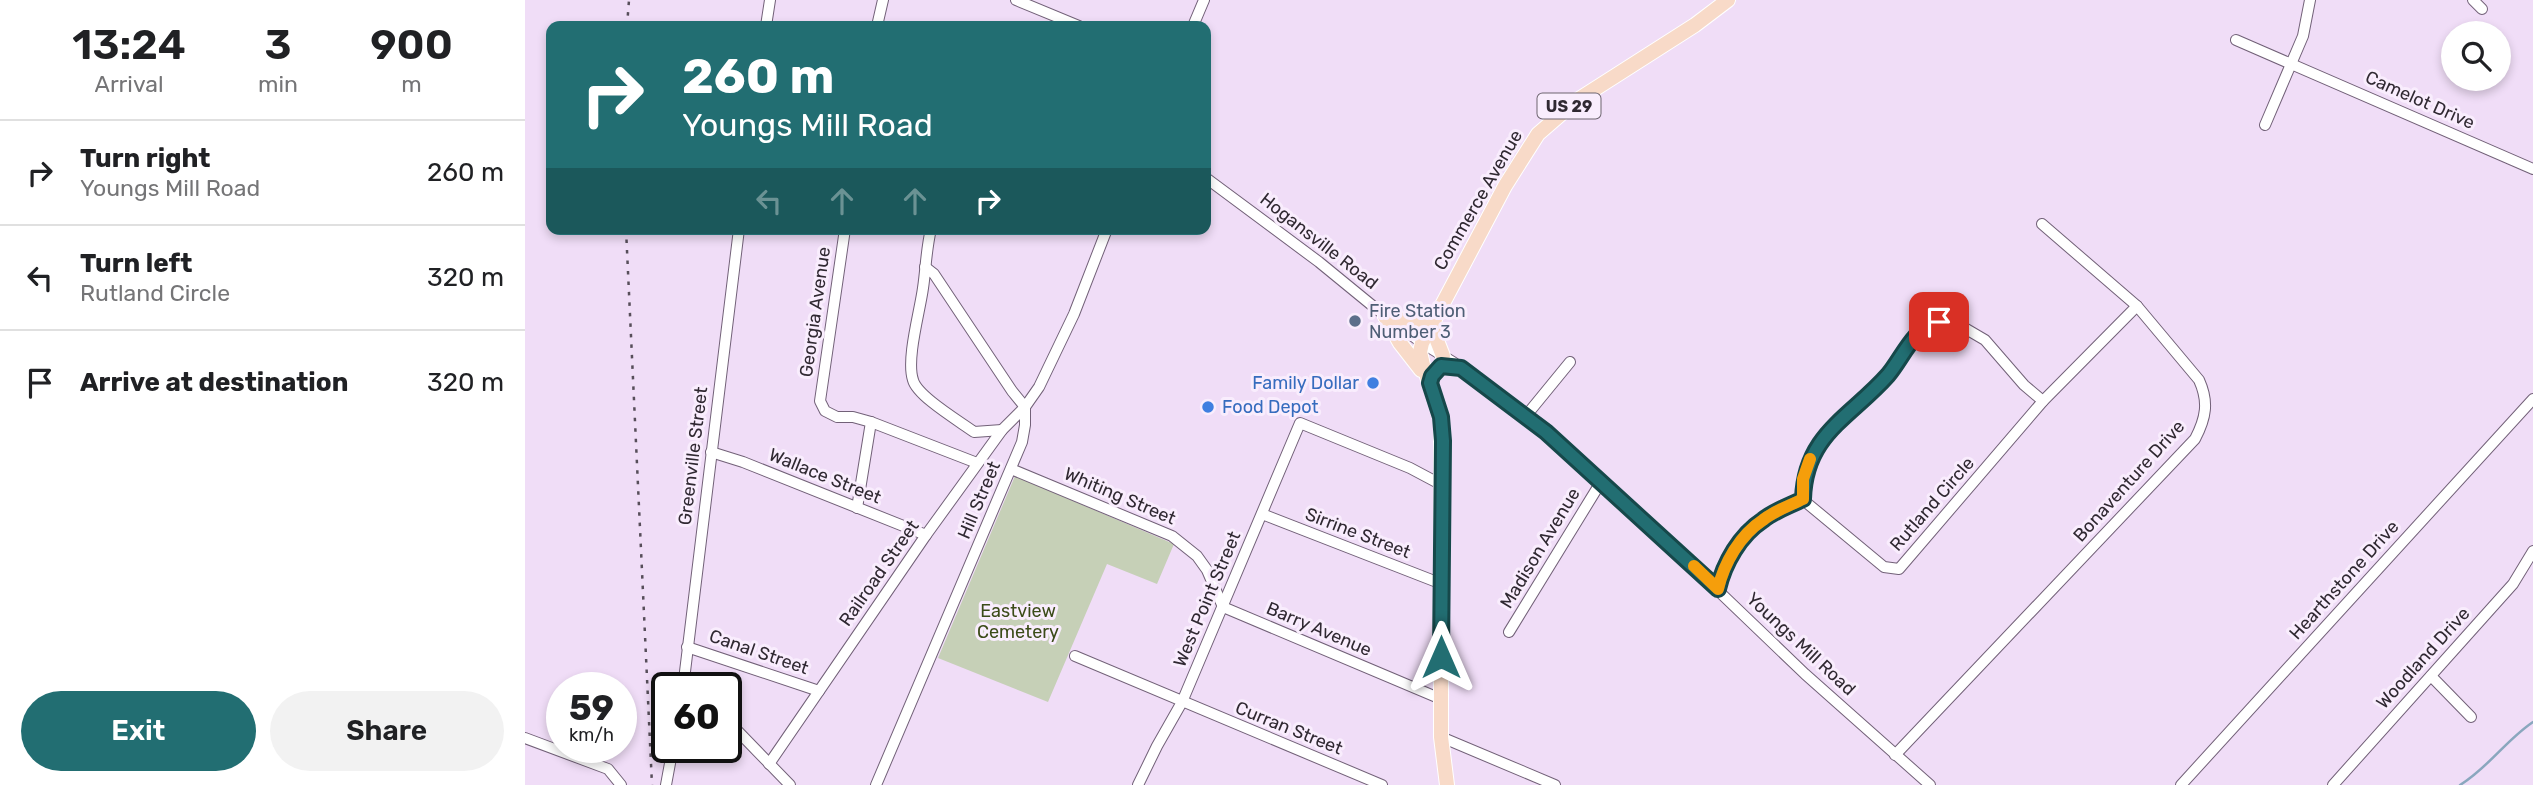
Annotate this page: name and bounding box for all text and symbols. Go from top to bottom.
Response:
text: 13:24 [72,20,186,70]
text: 3 [264,20,291,70]
text: 900 [370,20,453,70]
map controls [2441,21,2511,91]
button: search [2441,21,2511,91]
text: 260 m [682,47,834,105]
icon: right [567,49,658,140]
street label: Camelot Drive [2362,66,2478,134]
text: Arrival [94,70,164,98]
text: min [258,70,298,98]
text: m [401,70,422,98]
road number: US 29 [1537,94,1601,118]
text: Youngs Mill Road [682,106,933,144]
street label: Commerce Avenue [1429,126,1527,274]
text: Turn right [80,143,210,174]
icon: right [21,154,59,192]
text: 260 m [427,157,504,188]
text: Youngs Mill Road [80,174,260,202]
icon: left [750,182,788,220]
icon: ahead [823,182,861,220]
icon: ahead [896,182,934,220]
icon: right [969,182,1007,220]
street label: Hogansville Road [1256,188,1382,294]
street label: Georgia Avenue [795,245,835,379]
text: Turn left [80,248,192,279]
icon: left [21,259,59,297]
text: 320 m [427,262,504,293]
text: Rutland Circle [80,279,230,307]
pin [1909,292,1969,352]
place label: Fire Station Number 3 [1369,300,1466,343]
icon: arrive [1920,303,1958,341]
marker: Fire Station Number 3 [1347,313,1363,329]
icon: arrive [21,364,59,402]
text: Arrive at destination [80,367,348,398]
text: 320 m [427,367,504,398]
place label: Family Dollar [1252,372,1359,394]
marker: Family Dollar [1365,375,1381,391]
street label: Greenville Street [674,386,712,526]
place label: Food Depot [1222,396,1319,418]
marker: Food Depot [1200,399,1216,415]
street label: Bonaventure Drive [2069,416,2189,546]
street label: Wallace Street [766,443,884,509]
street label: Rutland Circle [1885,452,1979,556]
street label: Hill Street [953,458,1005,542]
street label: Whiting Street [1061,463,1179,529]
street label: Madison Avenue [1495,484,1585,612]
street label: Sirrine Street [1302,503,1414,563]
street label: Railroad Street [834,516,924,630]
street label: Hearthstone Drive [2285,516,2403,644]
street label: West Point Street [1169,528,1245,670]
street label: Youngs Mill Road [1742,588,1860,700]
street label: Barry Avenue [1263,597,1375,661]
park label: Eastview Cemetery [977,600,1059,643]
street label: Woodland Drive [2372,603,2474,713]
position arrow [1404,620,1478,694]
street label: Canal Street [706,625,812,679]
speed limit sign: 60 [651,672,742,763]
text: 59 [569,687,614,729]
button: Exit [21,691,256,771]
button: Share [270,691,504,771]
street label: Curran Street [1232,697,1346,759]
text: km/h [569,724,614,746]

